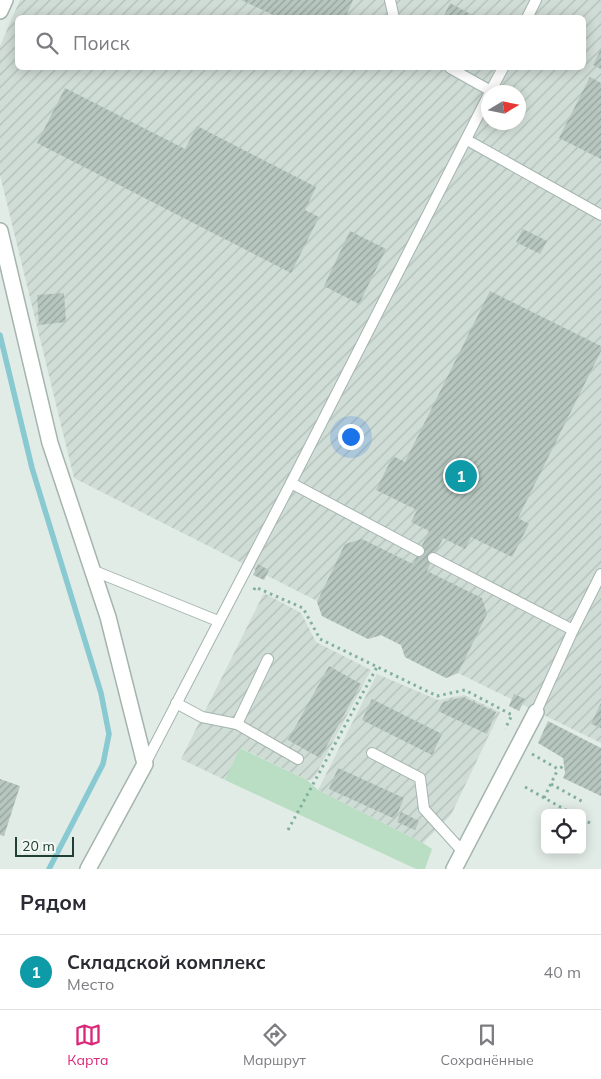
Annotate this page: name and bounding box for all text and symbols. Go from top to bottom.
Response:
search box [15,15,586,70]
icon: search [33,29,61,57]
text: Поиск [73,31,130,55]
north arrow [481,85,526,130]
your location [338,424,364,450]
pin: 1 [445,457,477,495]
map controls [541,809,586,854]
button: locate [541,809,586,854]
scale bar [15,834,74,857]
text: 20 m [22,837,55,855]
text: Рядом [20,889,87,915]
text: Складской комплекс [67,950,266,974]
text: 1 [31,962,41,982]
text: 40 m [544,962,581,982]
text: Место [67,974,114,994]
tab: Карта [67,1021,108,1069]
tab: Маршрут [243,1021,306,1069]
tab: Сохранённые [441,1021,534,1069]

